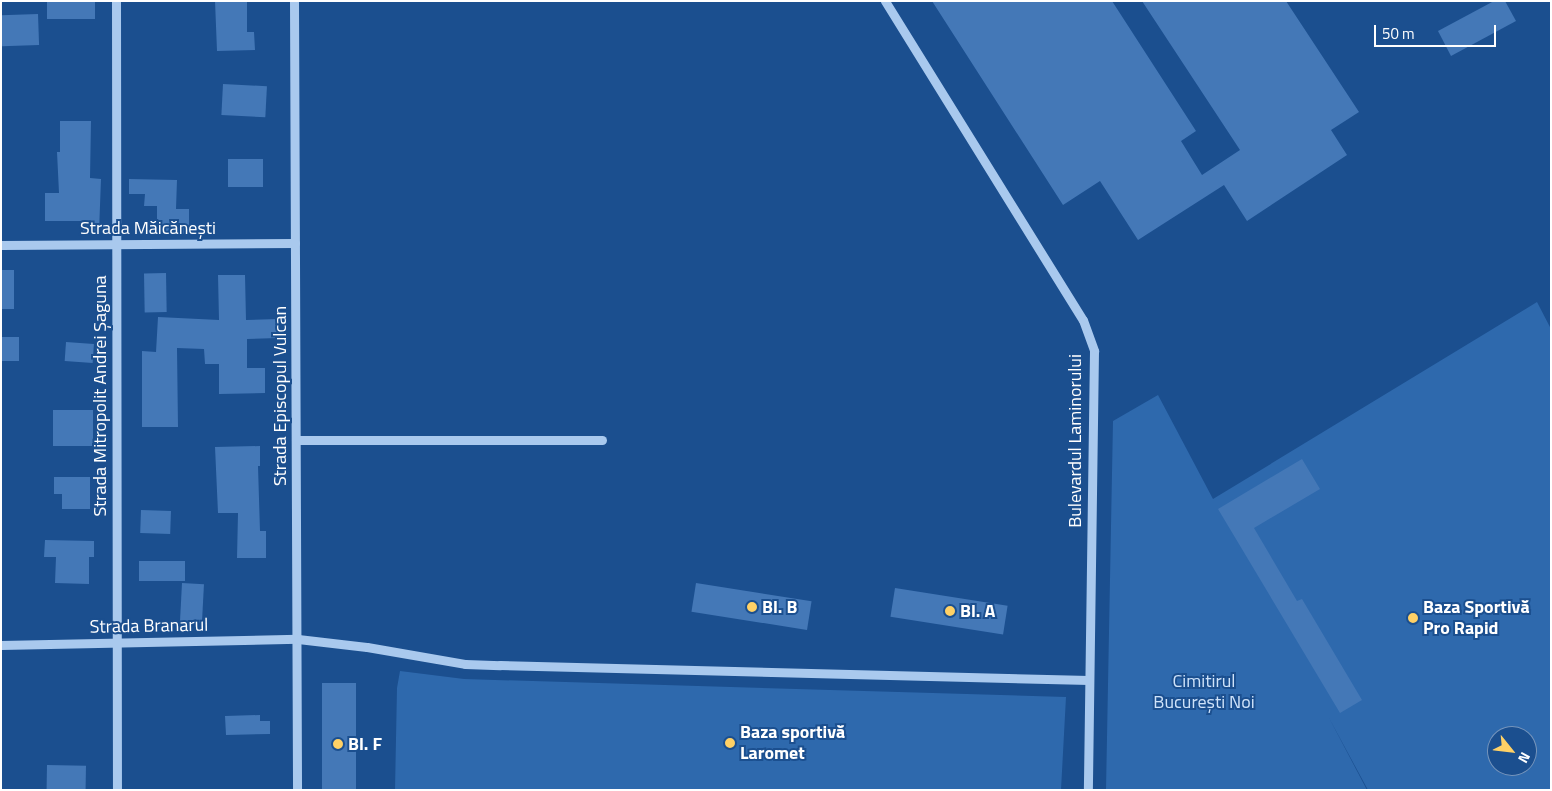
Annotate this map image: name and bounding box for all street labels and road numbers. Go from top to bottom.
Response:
street label: Strada Măicănești [80,217,216,239]
street label: Strada Mitropolit Andrei Șaguna [89,275,111,517]
street label: Strada Episcopul Vulcan [269,306,291,486]
street label: Bulevardul Laminorului [1064,354,1086,528]
street label: Strada Branarul [90,614,208,638]

